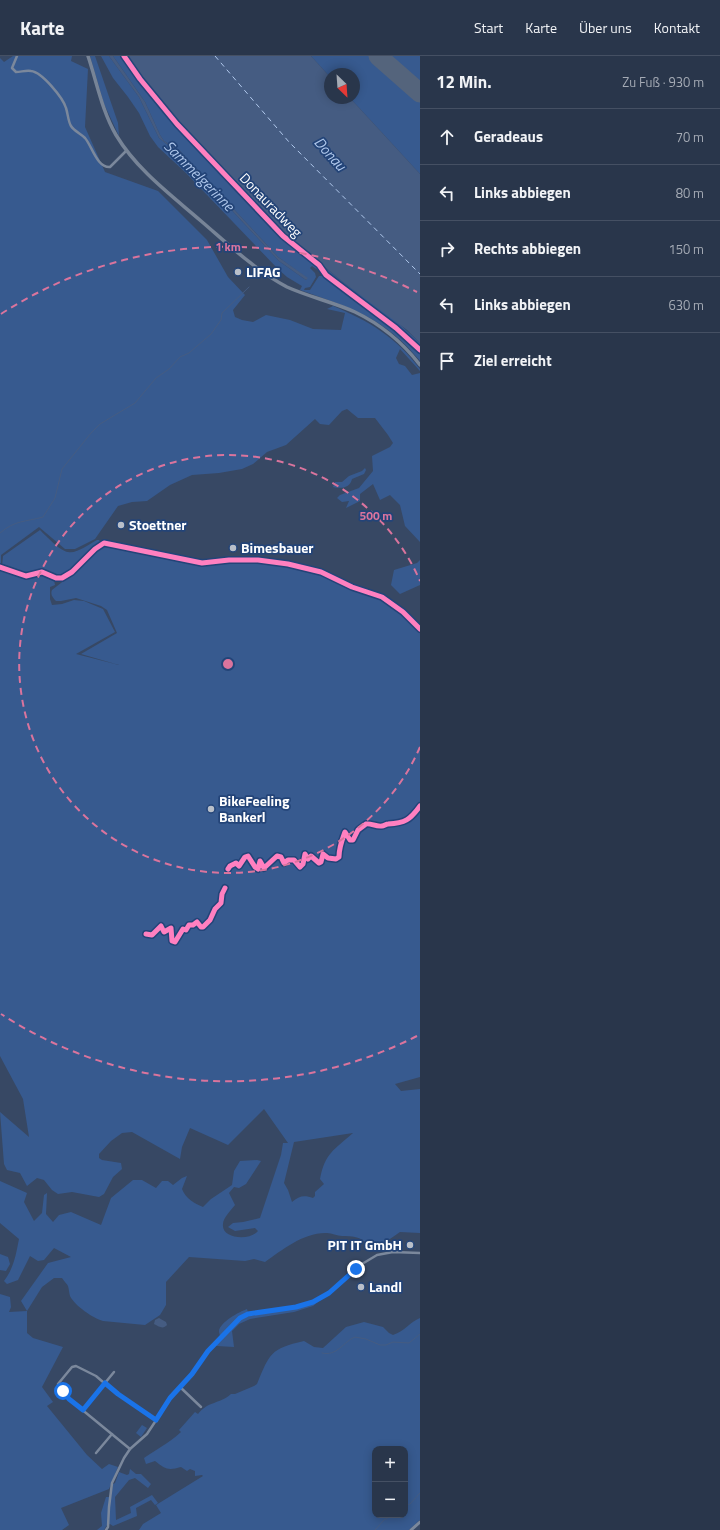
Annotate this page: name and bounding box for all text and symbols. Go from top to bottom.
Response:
text: Karte [20,13,65,42]
text: Start [474,17,503,38]
text: Karte [525,17,557,38]
text: Über uns [579,17,632,38]
text: Kontakt [654,17,700,38]
north arrow [324,68,360,104]
text: 12 Min. [436,69,492,95]
text: Zu Fuß · 930 m [622,72,704,92]
text: Geradeaus [474,125,543,148]
icon: ahead [436,126,458,148]
text: 70 m [676,127,704,147]
water label: Donau [309,131,353,177]
water label: Sammelgerinne [159,135,241,217]
street label: Donauradweg [235,168,308,242]
text: Links abbiegen [474,181,571,204]
icon: left [436,182,458,204]
text: 80 m [676,183,704,203]
text: 1 km [215,237,241,256]
text: Rechts abbiegen [474,237,581,260]
icon: right [436,238,458,260]
text: 150 m [668,239,704,259]
place label: LIFAG [246,261,281,282]
marker: LIFAG [233,267,243,277]
text: Links abbiegen [474,293,571,316]
icon: left [436,294,458,316]
text: 630 m [668,295,704,315]
text: Ziel erreicht [474,349,552,372]
icon: arrive [436,350,458,372]
text: 500 m [360,506,392,525]
place label: Stoettner [129,514,187,535]
marker: Stoettner [116,520,126,530]
place label: Bimesbauer [241,537,314,558]
marker: Bimesbauer [228,543,238,553]
centre of rings [221,657,235,671]
place label: BikeFeeling Bankerl [219,790,290,827]
marker: BikeFeeling Bankerl [206,804,216,814]
place label: PIT IT GmbH [328,1234,402,1255]
marker: PIT IT GmbH [405,1240,415,1250]
route end [347,1260,365,1278]
place label: Landl [369,1276,402,1297]
marker: Landl [356,1282,366,1292]
route start [54,1382,72,1400]
map controls [372,1446,408,1518]
button: + [372,1446,408,1482]
button: − [372,1482,408,1518]

